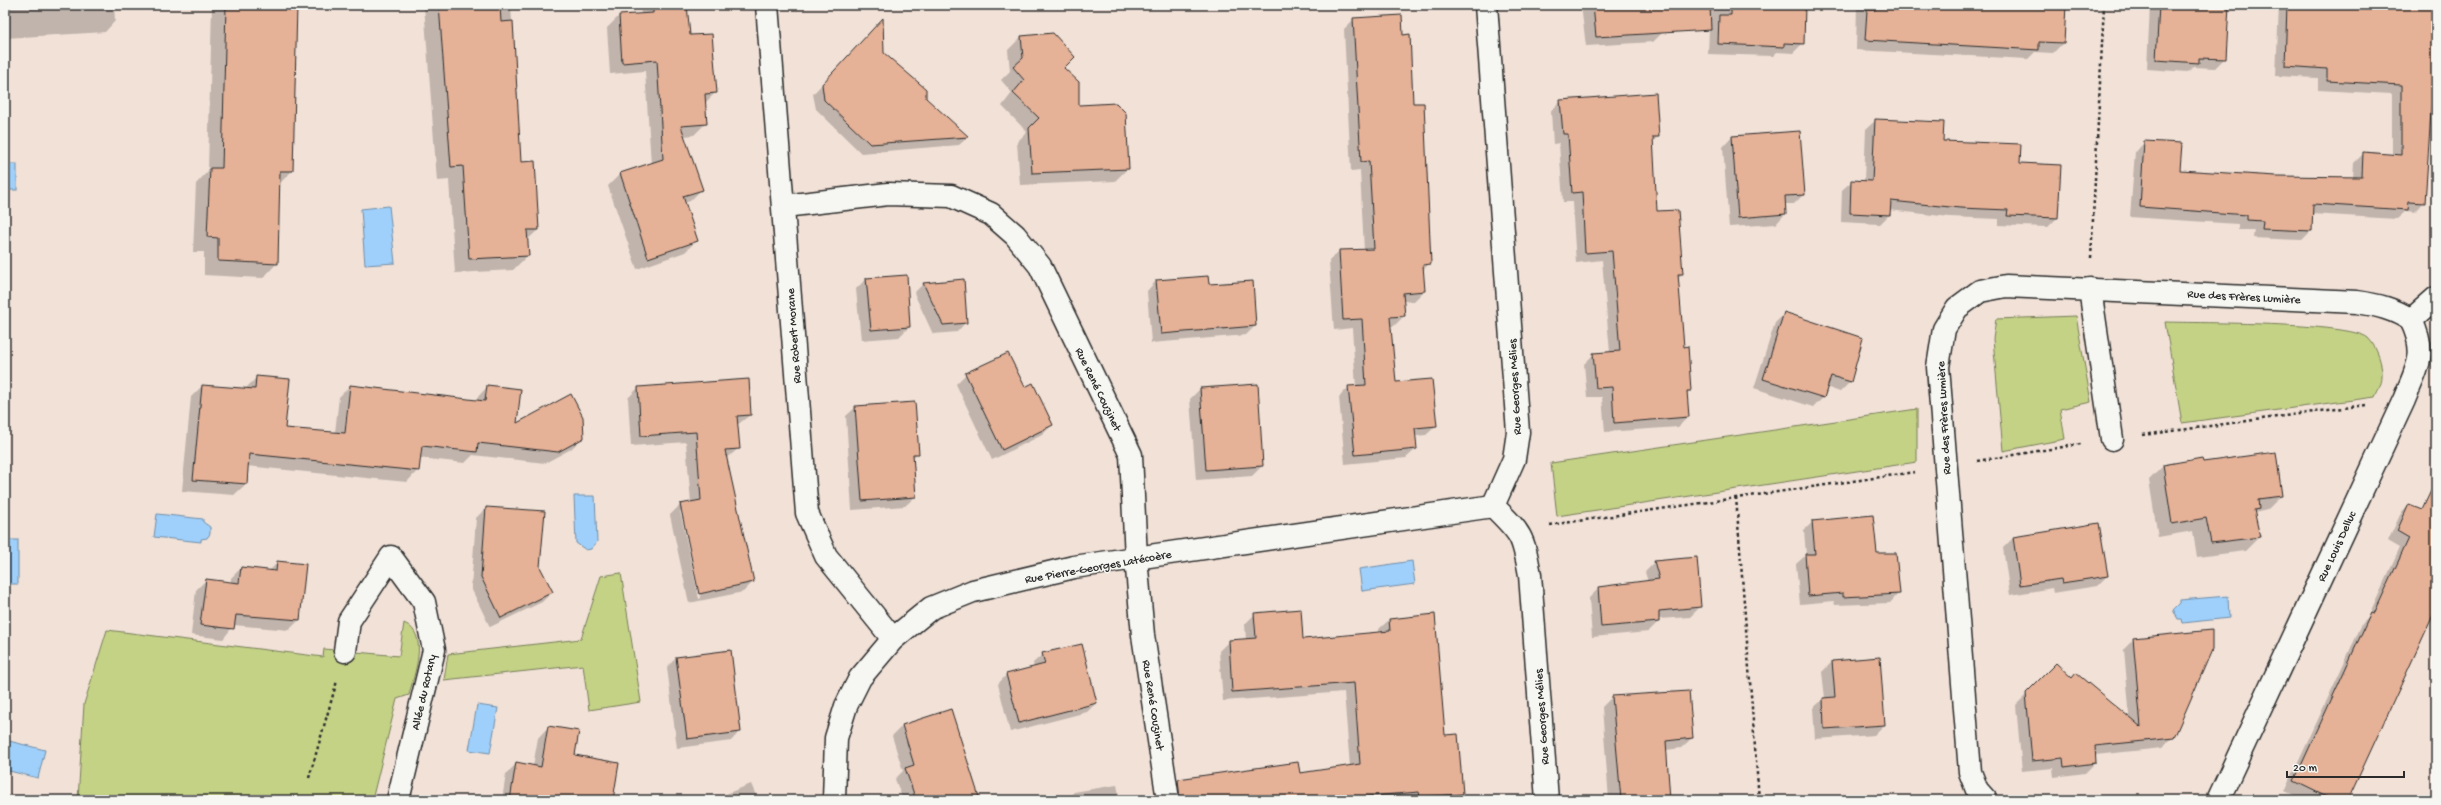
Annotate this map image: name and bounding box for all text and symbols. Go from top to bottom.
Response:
street label: Rue Robert Morane [785,287,805,384]
street label: Rue des Frères Lumière [2187,288,2302,308]
street label: Rue Georges Mélies [1506,338,1525,435]
street label: Rue René Couzinet [1071,346,1124,435]
street label: Rue des Frères Lumière [1935,360,1955,475]
street label: Rue Louis Delluc [2315,509,2361,584]
street label: Rue Pierre-Georges Latécoère [1024,548,1173,588]
street label: Allée du Rotary [409,653,440,732]
street label: Rue René Couzinet [1138,659,1166,753]
street label: Rue Georges Mélies [1533,668,1553,765]
scale bar [2287,753,2404,779]
text: 20 m [2293,762,2318,776]

